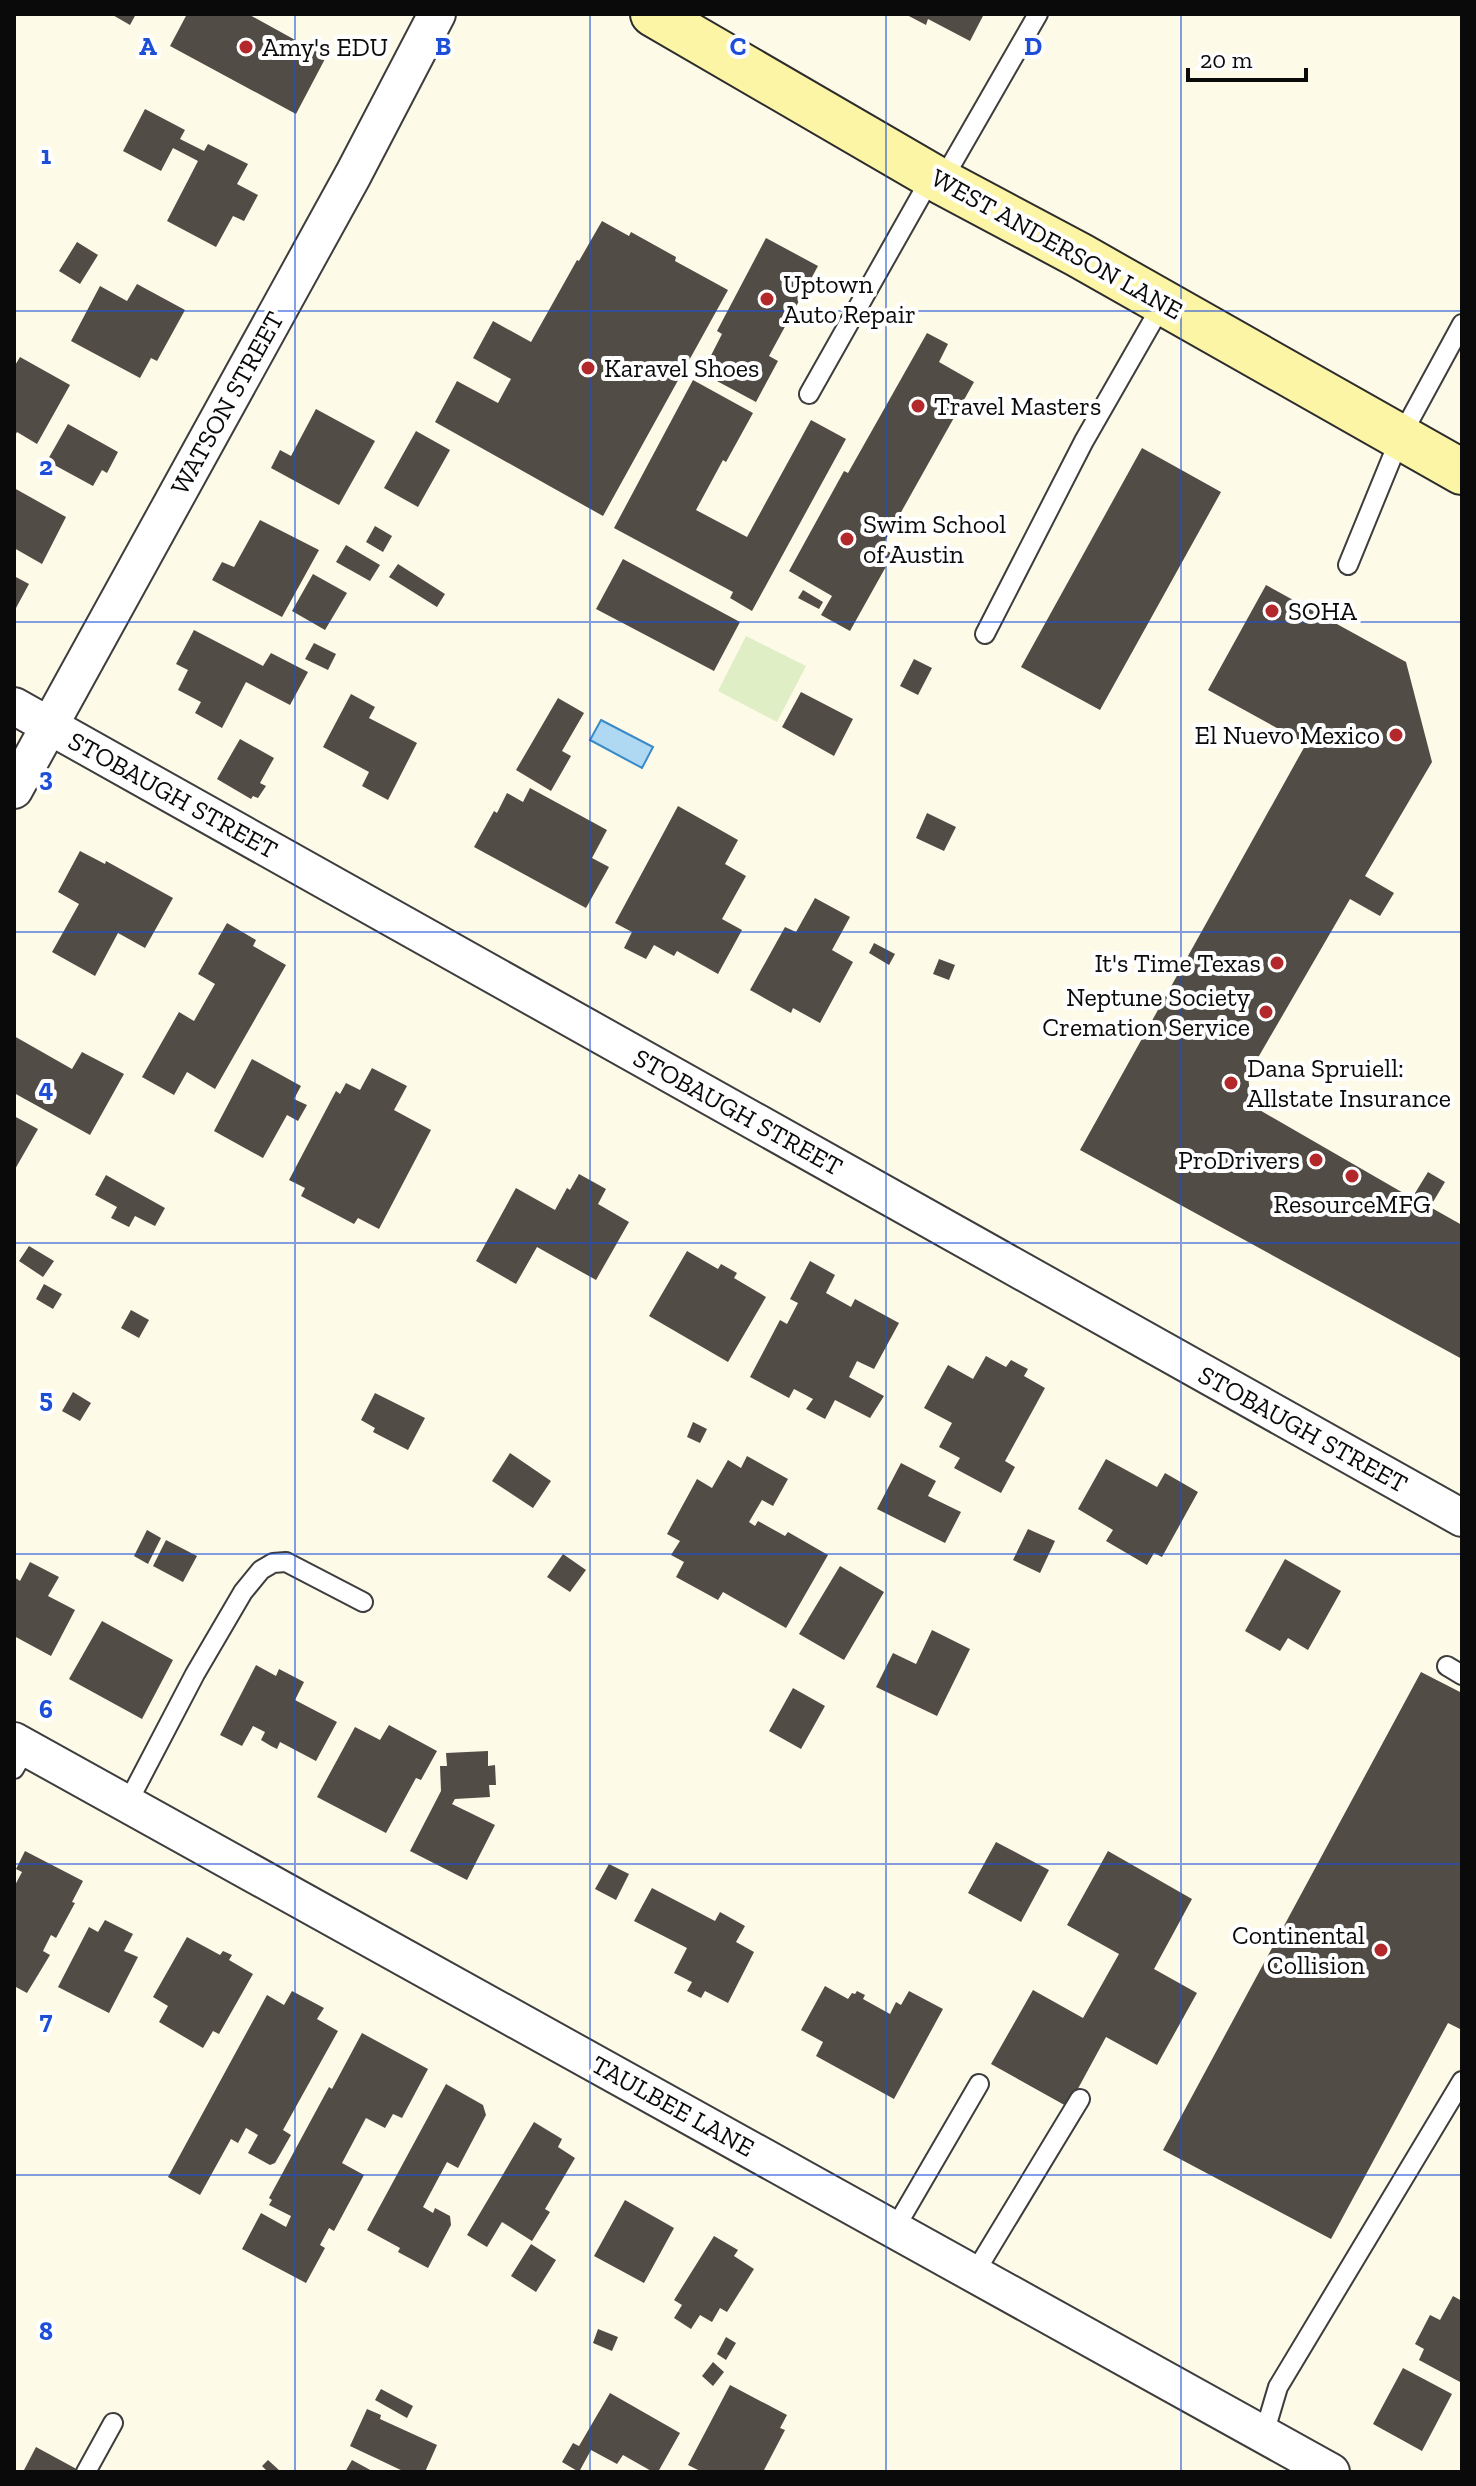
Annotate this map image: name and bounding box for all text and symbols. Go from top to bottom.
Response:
text: A [139,30,157,62]
text: B [435,30,451,62]
text: C [730,30,746,62]
text: D [1024,30,1042,62]
place label: Amy's EDU [262,31,388,63]
scale bar [1188,32,1306,82]
marker: Amy's EDU [237,38,255,56]
text: 20 m [1200,45,1253,74]
text: 1 [41,139,52,171]
street label: WEST ANDERSON LANE [926,161,1188,327]
place label: Uptown Auto Repair [783,268,916,330]
marker: Uptown Auto Repair [758,290,776,308]
street label: WATSON STREET [163,306,291,500]
place label: Karavel Shoes [604,352,759,384]
marker: Karavel Shoes [579,359,597,377]
place label: Travel Masters [934,390,1101,422]
marker: Travel Masters [909,397,927,415]
text: 2 [39,450,53,482]
place label: Swim School of Austin [863,508,1006,570]
marker: Swim School of Austin [838,530,856,548]
place label: SOHA [1288,595,1358,627]
marker: SOHA [1263,602,1281,620]
place label: El Nuevo Mexico [1195,719,1380,751]
street label: STOBAUGH STREET [63,724,283,866]
marker: El Nuevo Mexico [1387,726,1405,744]
text: 3 [39,761,53,793]
place label: It's Time Texas [1094,947,1261,979]
marker: It's Time Texas [1268,954,1286,972]
place label: Neptune Society Cremation Service [1042,981,1251,1043]
marker: Neptune Society Cremation Service [1257,1003,1275,1021]
street label: STOBAUGH STREET [628,1041,848,1183]
place label: Dana Spruiell: Allstate Insurance [1247,1052,1451,1114]
text: 4 [39,1072,54,1104]
marker: Dana Spruiell: Allstate Insurance [1222,1074,1240,1092]
place label: ProDrivers [1178,1144,1300,1176]
marker: ProDrivers [1307,1151,1325,1169]
marker: ResourceMFG [1343,1167,1361,1185]
place label: ResourceMFG [1273,1188,1431,1220]
street label: STOBAUGH STREET [1193,1358,1413,1500]
text: 5 [39,1382,53,1414]
text: 6 [39,1693,53,1725]
place label: Continental Collision [1232,1919,1365,1981]
marker: Continental Collision [1372,1941,1390,1959]
text: 7 [40,2004,53,2036]
street label: TAULBEE LANE [586,2048,760,2164]
text: 8 [39,2315,53,2347]

